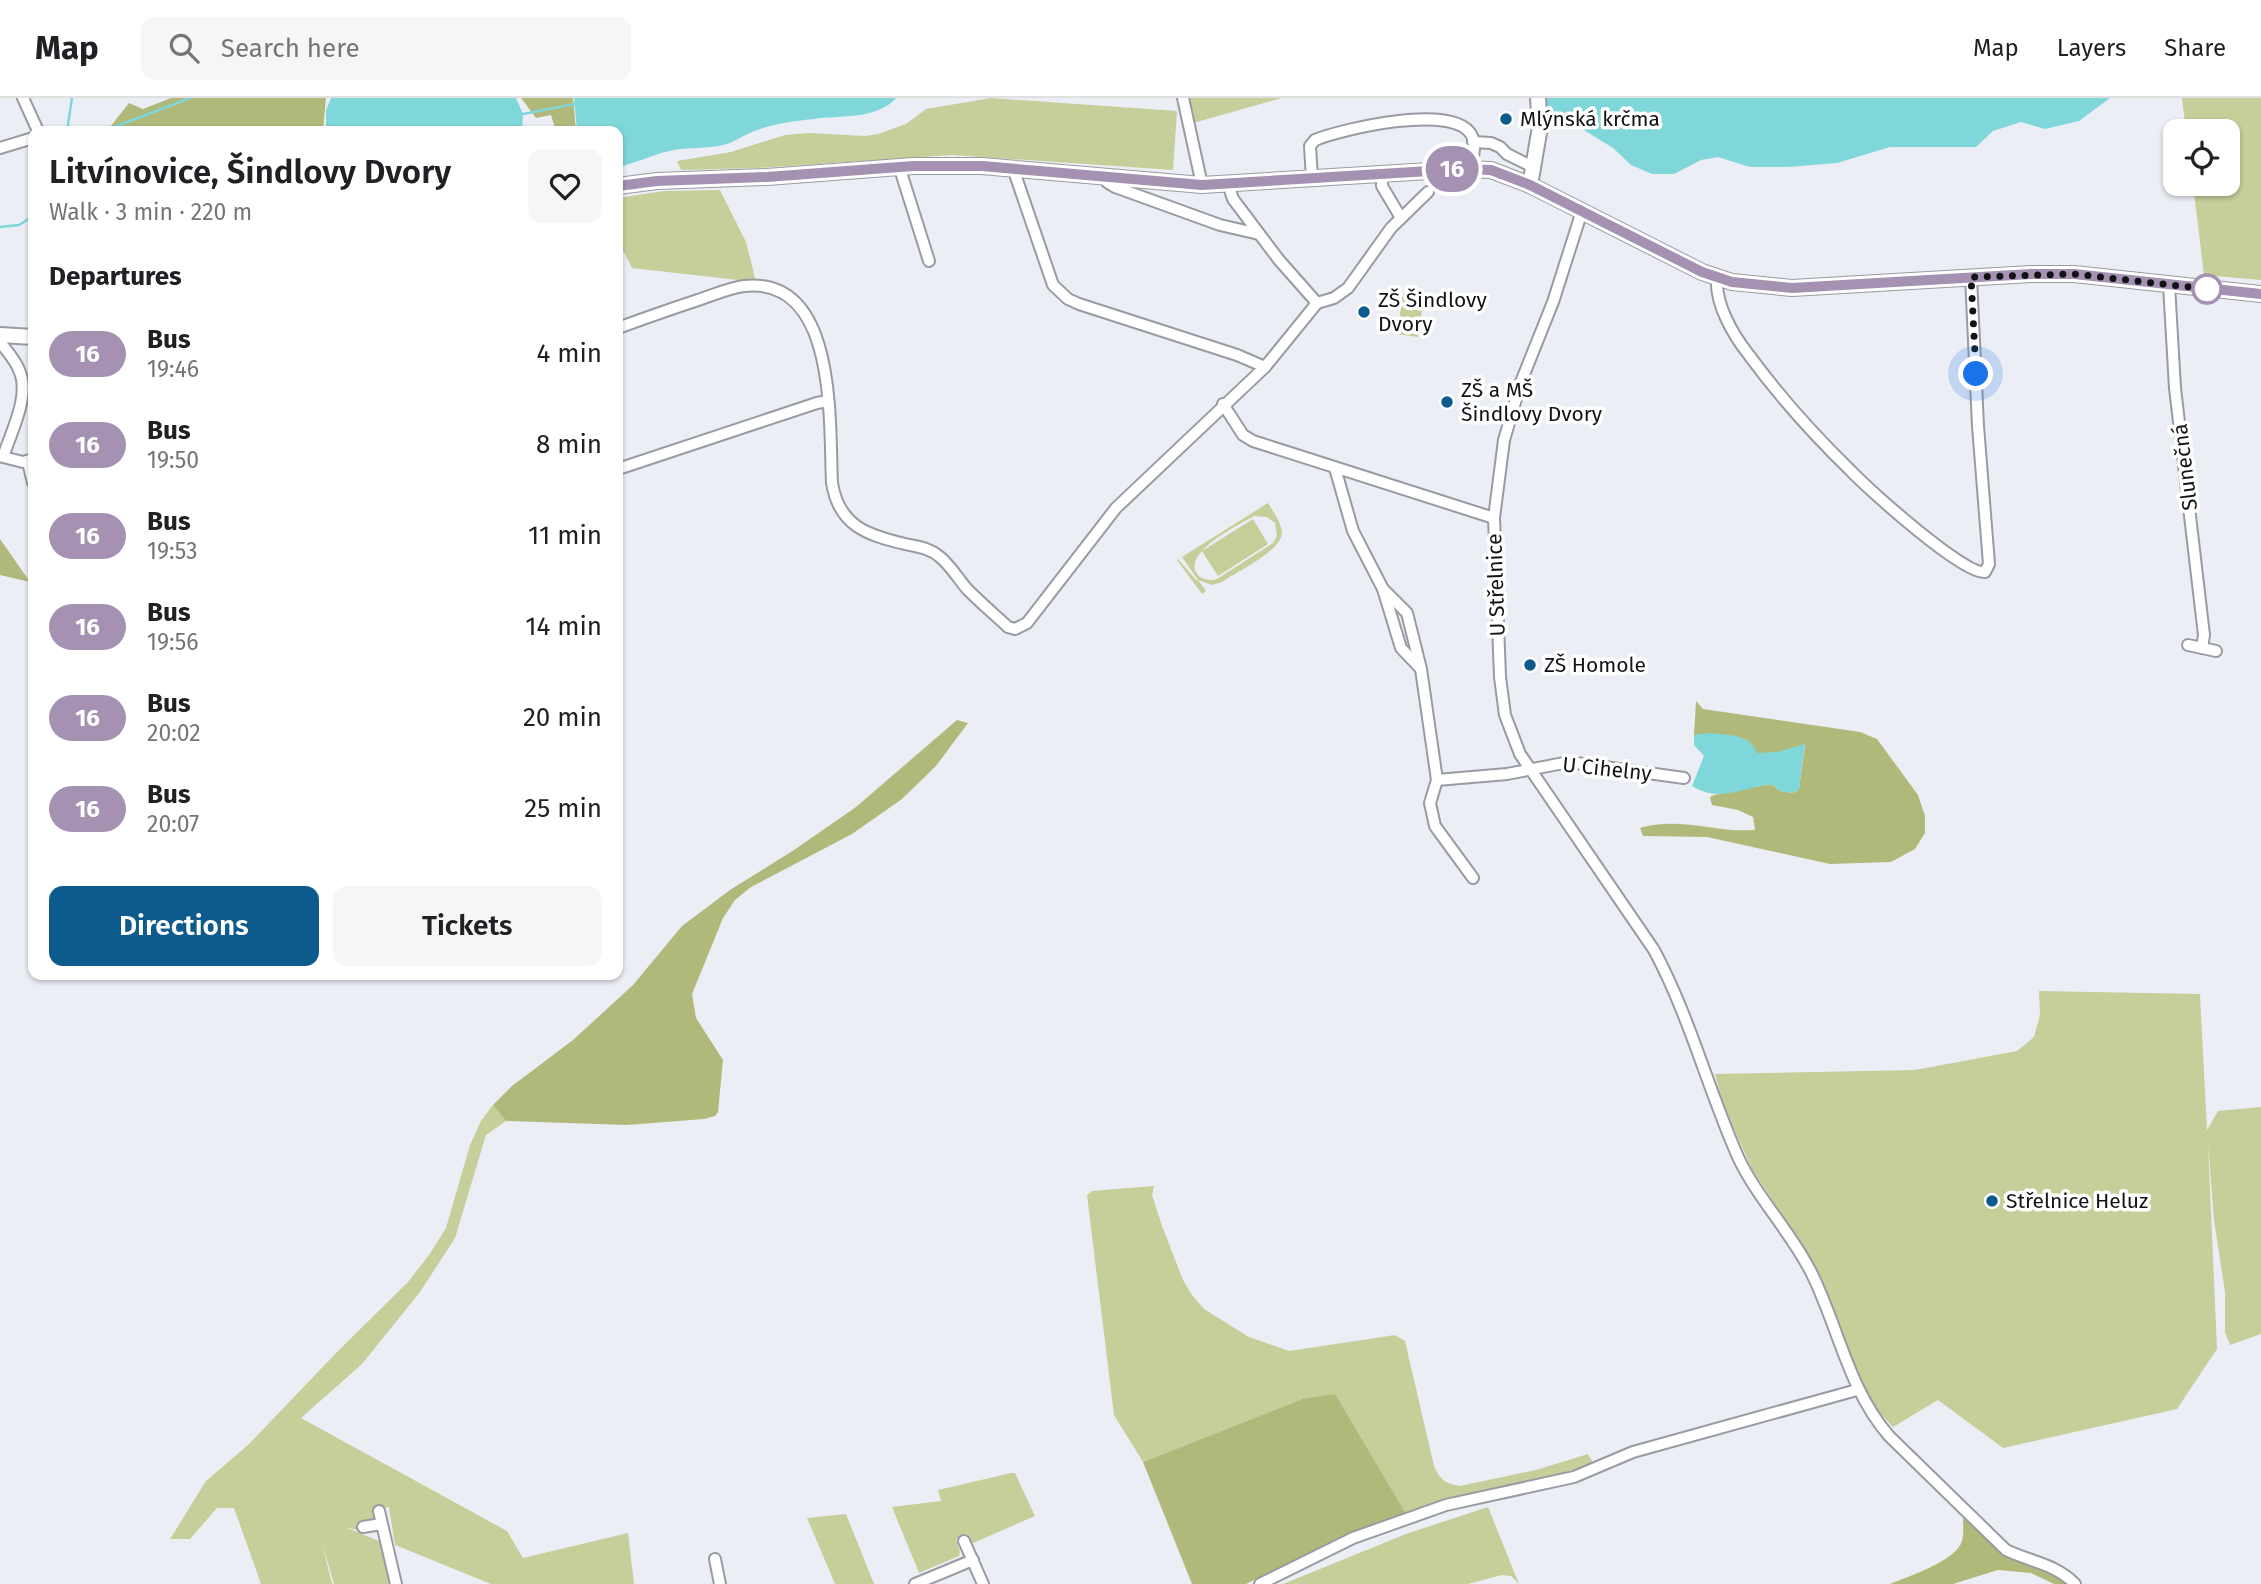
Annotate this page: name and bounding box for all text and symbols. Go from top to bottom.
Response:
search box [141,17,631,80]
text: Map [35,28,99,68]
icon: search [165,29,203,67]
text: Search here [221,33,360,64]
text: Map [1973,34,2019,62]
text: Layers [2057,34,2126,62]
text: Share [2164,34,2226,62]
place label: Mlýnská krčma [1520,106,1660,132]
marker: Mlýnská krčma [1498,111,1514,127]
map controls [2163,119,2240,196]
button: locate [2163,119,2240,196]
line badge: 16 [1420,146,1484,192]
button: heart [528,149,602,223]
text: Litvínovice, Šindlovy Dvory [49,152,451,192]
text: 16 [1440,155,1464,183]
text: Walk · 3 min · 220 m [49,198,252,226]
text: Departures [49,261,182,292]
unlabelled marker [2192,274,2222,304]
place label: ZŠ Šindlovy Dvory [1378,287,1487,337]
marker: ZŠ Šindlovy Dvory [1356,304,1372,320]
text: Bus [147,324,190,355]
text: 4 min [536,338,602,369]
text: 16 [75,340,100,368]
text: 19:46 [147,355,199,383]
your location [1958,356,1993,391]
place label: ZŠ a MŠ Šindlovy Dvory [1461,377,1603,427]
marker: ZŠ a MŠ Šindlovy Dvory [1439,394,1455,410]
text: Bus [147,415,190,446]
street label: Slunečná [2167,422,2203,512]
text: 8 min [536,429,602,460]
text: 16 [75,431,100,459]
text: 19:50 [147,446,199,474]
text: Bus [147,506,190,537]
text: 11 min [528,520,602,551]
text: 16 [75,522,100,550]
street label: U Střelnice [1481,533,1511,637]
text: 19:53 [147,537,198,565]
text: Bus [147,597,190,628]
text: 14 min [525,611,602,642]
text: 16 [75,613,100,641]
text: 19:56 [147,628,198,656]
place label: ZŠ Homole [1544,652,1646,678]
marker: ZŠ Homole [1522,657,1538,673]
text: Bus [147,688,190,719]
text: 20 min [523,702,602,733]
text: 16 [75,704,100,732]
text: 20:02 [147,719,201,747]
street label: U Cihelny [1561,751,1654,787]
text: Bus [147,779,190,810]
text: 25 min [524,793,602,824]
text: 16 [75,795,100,823]
text: 20:07 [147,810,199,838]
button: Directions [49,886,319,966]
button: Tickets [333,886,602,966]
place label: Střelnice Heluz [2006,1188,2148,1214]
marker: Střelnice Heluz [1984,1193,2000,1209]

